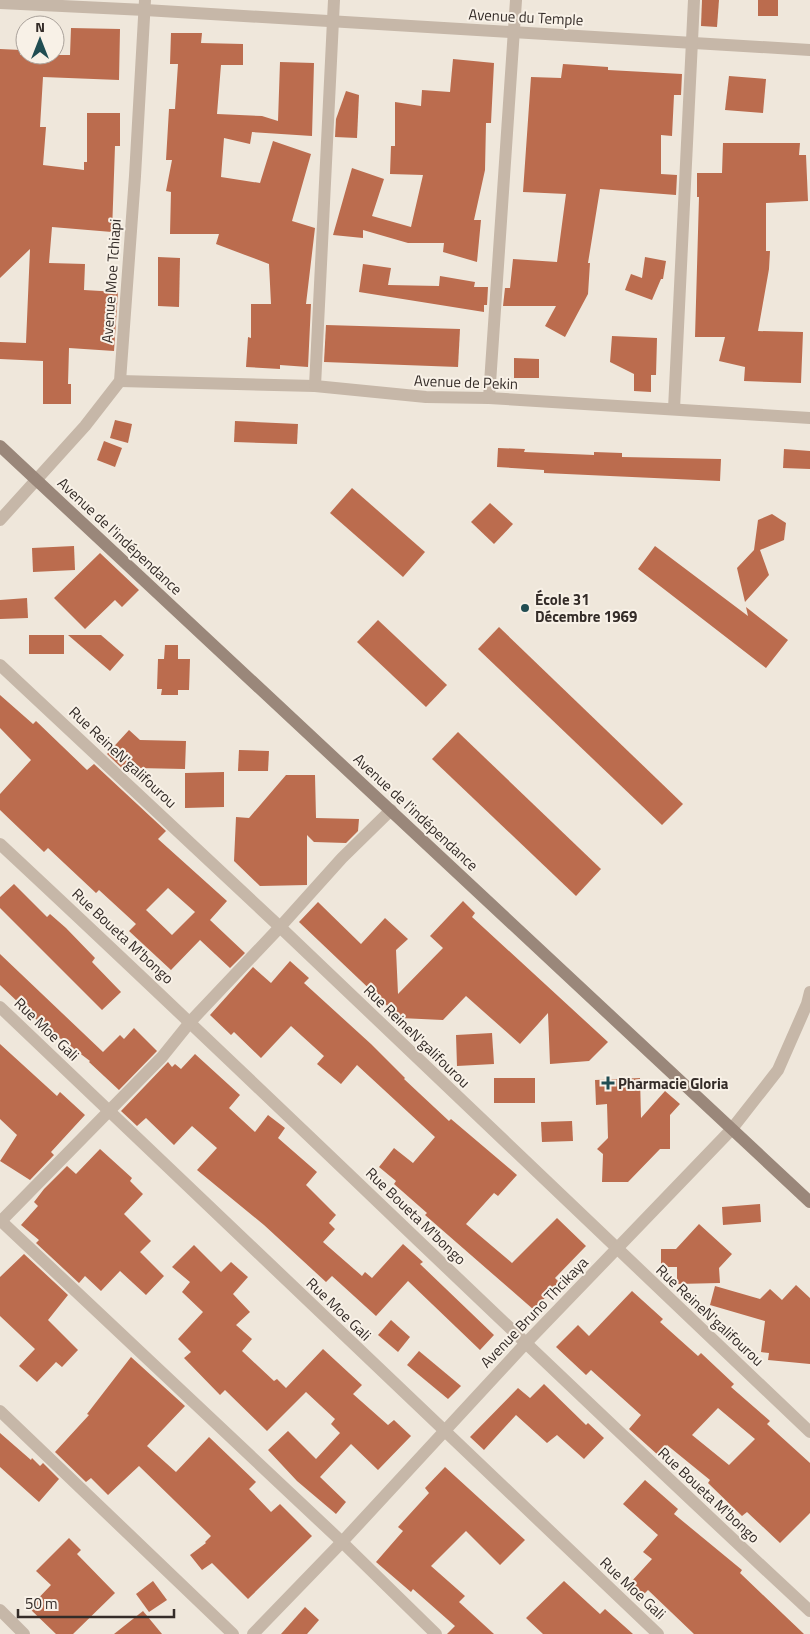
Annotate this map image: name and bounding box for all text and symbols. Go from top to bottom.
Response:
street label: Avenue du Temple [468,3,584,31]
north arrow [15,15,65,65]
text: N [35,16,45,37]
street label: Avenue Moe Tchiapi [95,218,127,344]
street label: Avenue de Pekin [414,369,518,395]
street label: Avenue de l'indépendance [52,472,188,600]
place label: École 31 Décembre 1969 [535,588,637,628]
marker: École 31 Décembre 1969 [519,602,531,614]
street label: Rue ReineN'galifourou [64,701,182,813]
street label: Avenue de l'indépendance [348,748,484,876]
street label: Rue Boueta M'bongo [67,883,179,989]
street label: Rue ReineN'galifourou [359,979,475,1093]
street label: Rue Moe Gali [9,992,85,1066]
place label: Pharmacie Gloria [618,1072,729,1095]
marker: Pharmacie Gloria [602,1077,614,1089]
street label: Rue Boueta M'bongo [361,1162,472,1270]
street label: Avenue Bruno Thcikaya [475,1251,594,1373]
street label: Rue ReineN'galifourou [651,1259,769,1371]
street label: Rue Moe Gali [301,1272,377,1346]
street label: Rue Boueta M'bongo [653,1442,765,1548]
street label: Rue Moe Gali [595,1551,671,1625]
scale bar [18,1586,174,1618]
text: 50 m [25,1592,58,1615]

